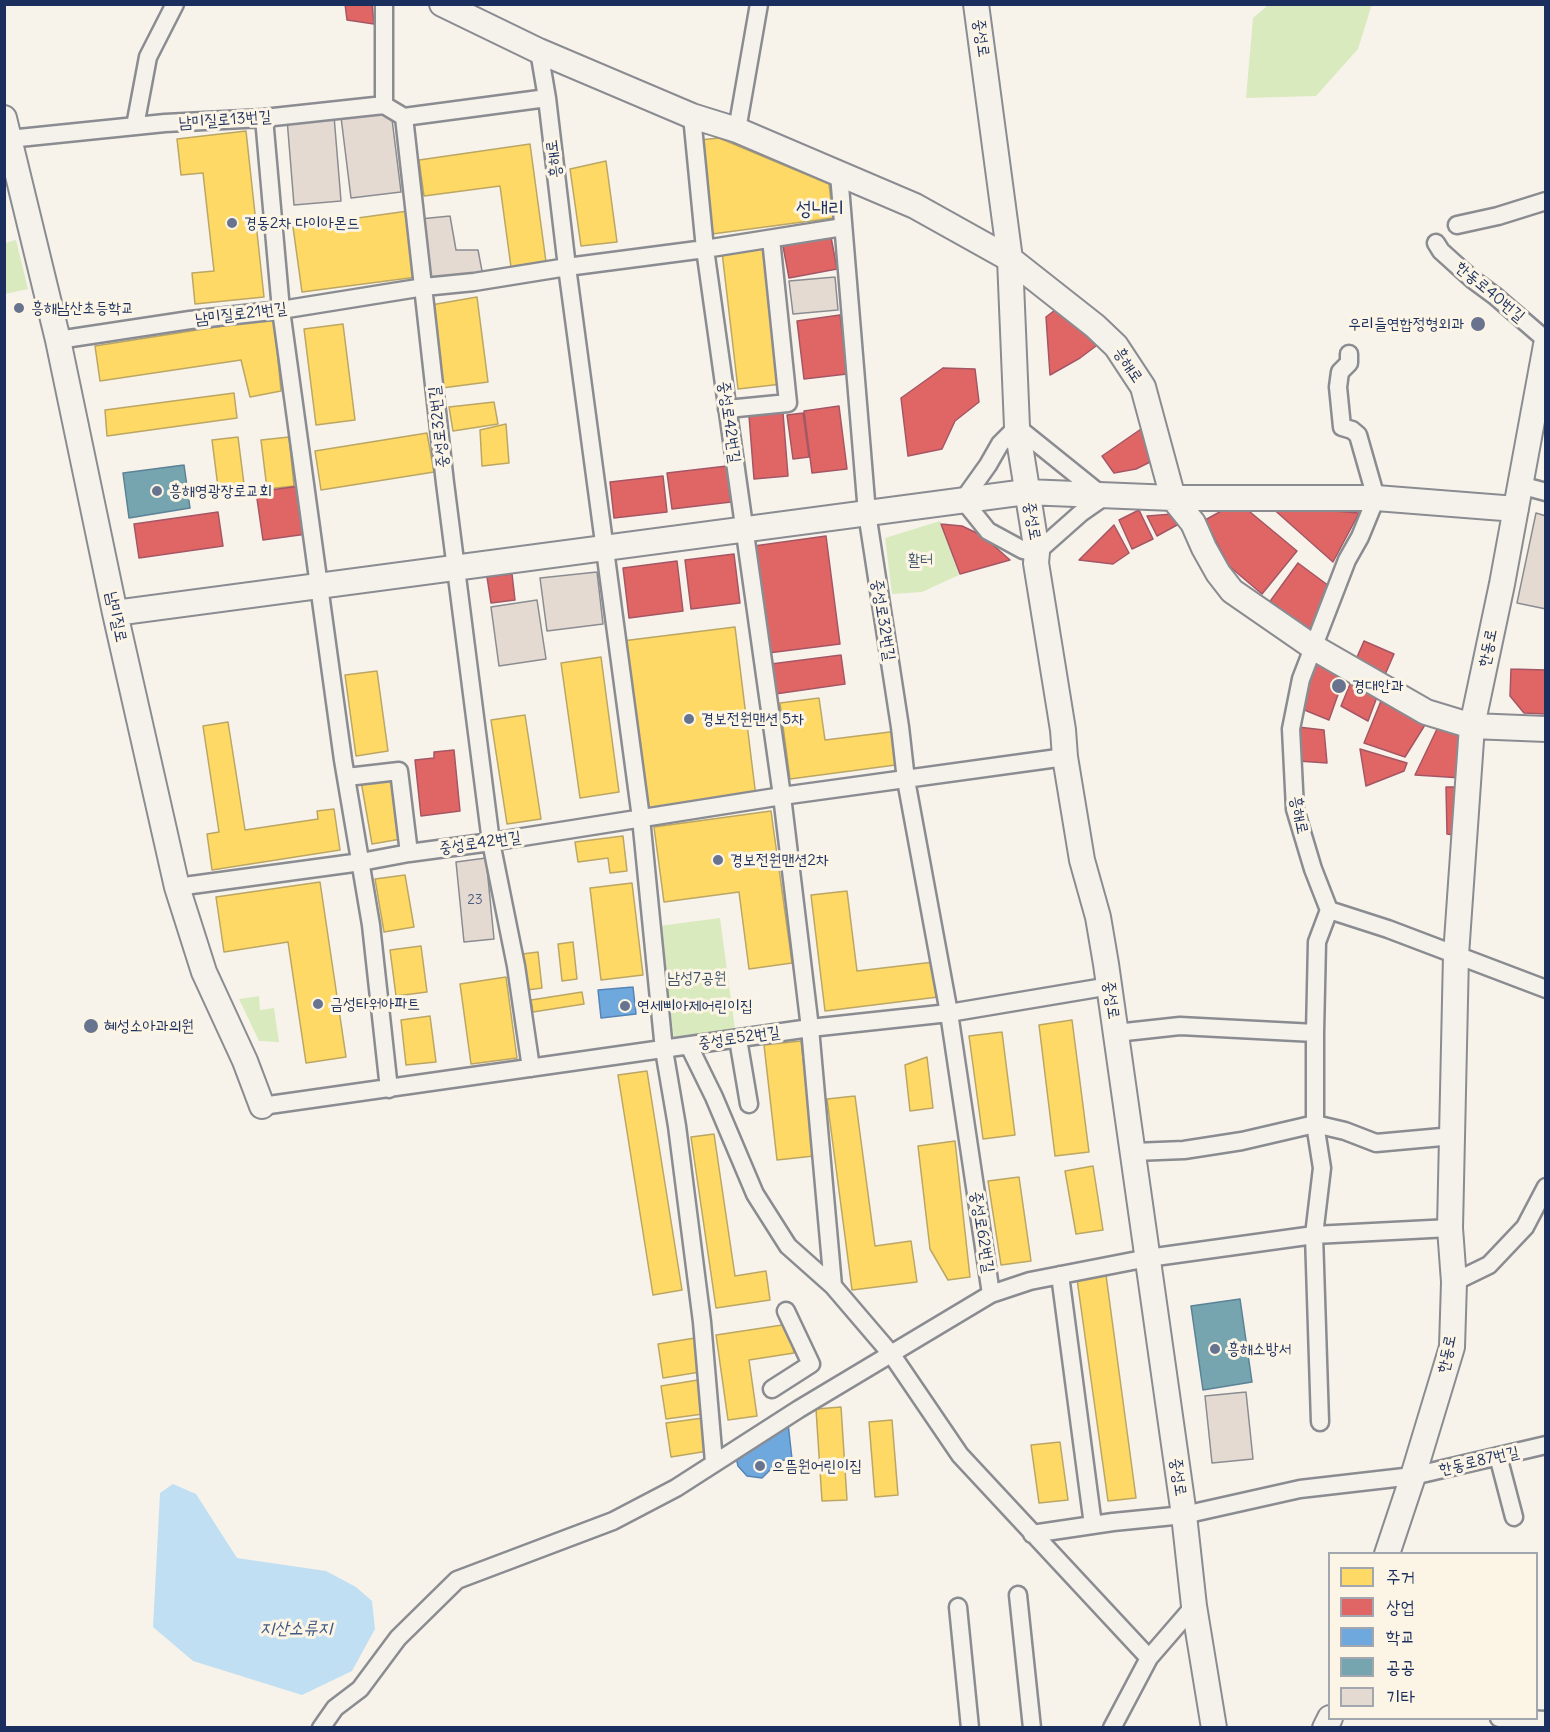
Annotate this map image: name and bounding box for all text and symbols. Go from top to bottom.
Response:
street label: 중성로 [969,18,993,58]
street label: 남미질로13번길 [178,107,272,133]
street label: 흥해로 [542,139,566,179]
district label: 성내리 [796,197,844,221]
place label: 경동2차 다이아몬드 [244,213,360,233]
marker: 경동2차 다이아몬드 [225,216,239,230]
street label: 한동로40번길 [1452,258,1528,326]
place label: 흥해남산초등학교 [31,298,134,318]
street label: 남미질로21번길 [194,299,288,329]
marker: 흥해남산초등학교 [12,301,26,315]
place label: 우리들연합정형외과 [1348,314,1464,334]
marker: 우리들연합정형외과 [1469,315,1487,333]
street label: 흥해로 [1109,344,1147,386]
street label: 중성로42번길 [714,380,744,464]
street label: 중성로32번길 [425,385,453,469]
place label: 흥해영광장로교회 [169,481,272,501]
marker: 흥해영광장로교회 [150,484,164,498]
street label: 중성로 [1019,500,1045,542]
park label: 활터 [907,550,933,570]
street label: 중성로32번길 [867,578,899,662]
street label: 남미질로 [101,590,131,644]
street label: 한동로 [1475,627,1501,669]
place label: 경대안과 [1352,676,1404,696]
marker: 경대안과 [1330,677,1348,695]
place label: 경보전원맨션 5차 [701,709,804,729]
marker: 경보전원맨션 5차 [682,712,696,726]
street label: 흥해로 [1286,794,1312,836]
street label: 중성로42번길 [438,828,522,858]
place label: 경보전원맨션2차 [730,850,829,870]
marker: 경보전원맨션2차 [711,853,725,867]
house number: 23 [467,892,483,908]
park label: 남성7공원 [667,968,727,988]
street label: 중성로 [1099,980,1123,1020]
place label: 금성타워아파트 [330,994,420,1014]
place label: 연세삐아제어린이집 [637,996,753,1016]
marker: 금성타워아파트 [311,997,325,1011]
marker: 연세삐아제어린이집 [618,999,632,1013]
place label: 혜성소아과의원 [104,1016,194,1036]
marker: 혜성소아과의원 [82,1017,100,1035]
street label: 중성로52번길 [697,1023,781,1053]
street label: 중성로62번길 [966,1190,998,1274]
street label: 한동로 [1434,1333,1460,1375]
place label: 흥해소방서 [1227,1339,1291,1359]
marker: 흥해소방서 [1208,1342,1222,1356]
street label: 한동로87번길 [1437,1442,1521,1480]
place label: 으뜸원어린이집 [772,1456,862,1476]
street label: 중성로 [1166,1457,1190,1497]
marker: 으뜸원어린이집 [753,1459,767,1473]
legend [1328,1552,1538,1720]
text: 주거 [1386,1565,1415,1588]
text: 상업 [1386,1595,1415,1618]
water label: 지산소류지 [260,1618,332,1640]
text: 학교 [1386,1625,1415,1648]
text: 공공 [1386,1655,1415,1678]
text: 기타 [1386,1685,1415,1708]

